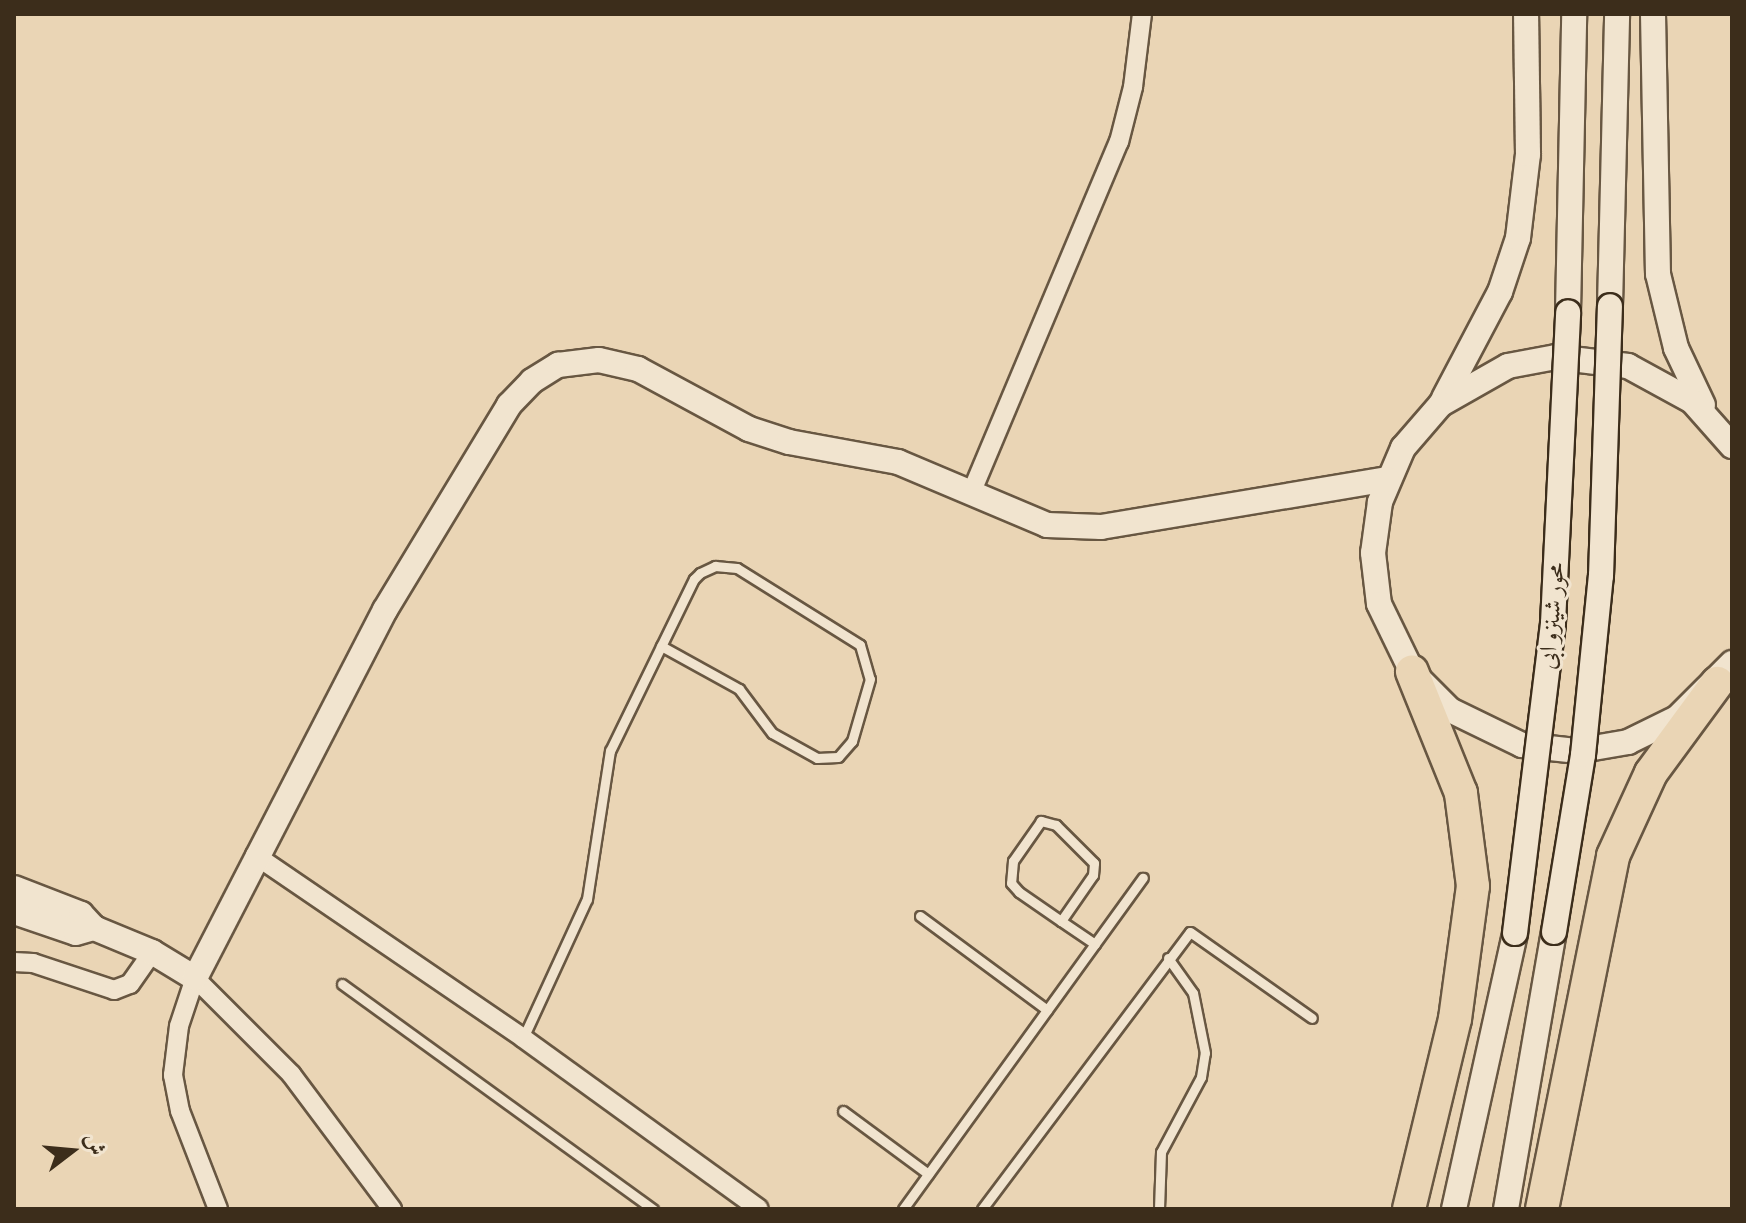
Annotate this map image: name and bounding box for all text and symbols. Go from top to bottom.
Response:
street label: محور شينزو ابى [1533,561,1571,671]
north arrow [32,1111,112,1191]
text: ش [78,1130,112,1159]

